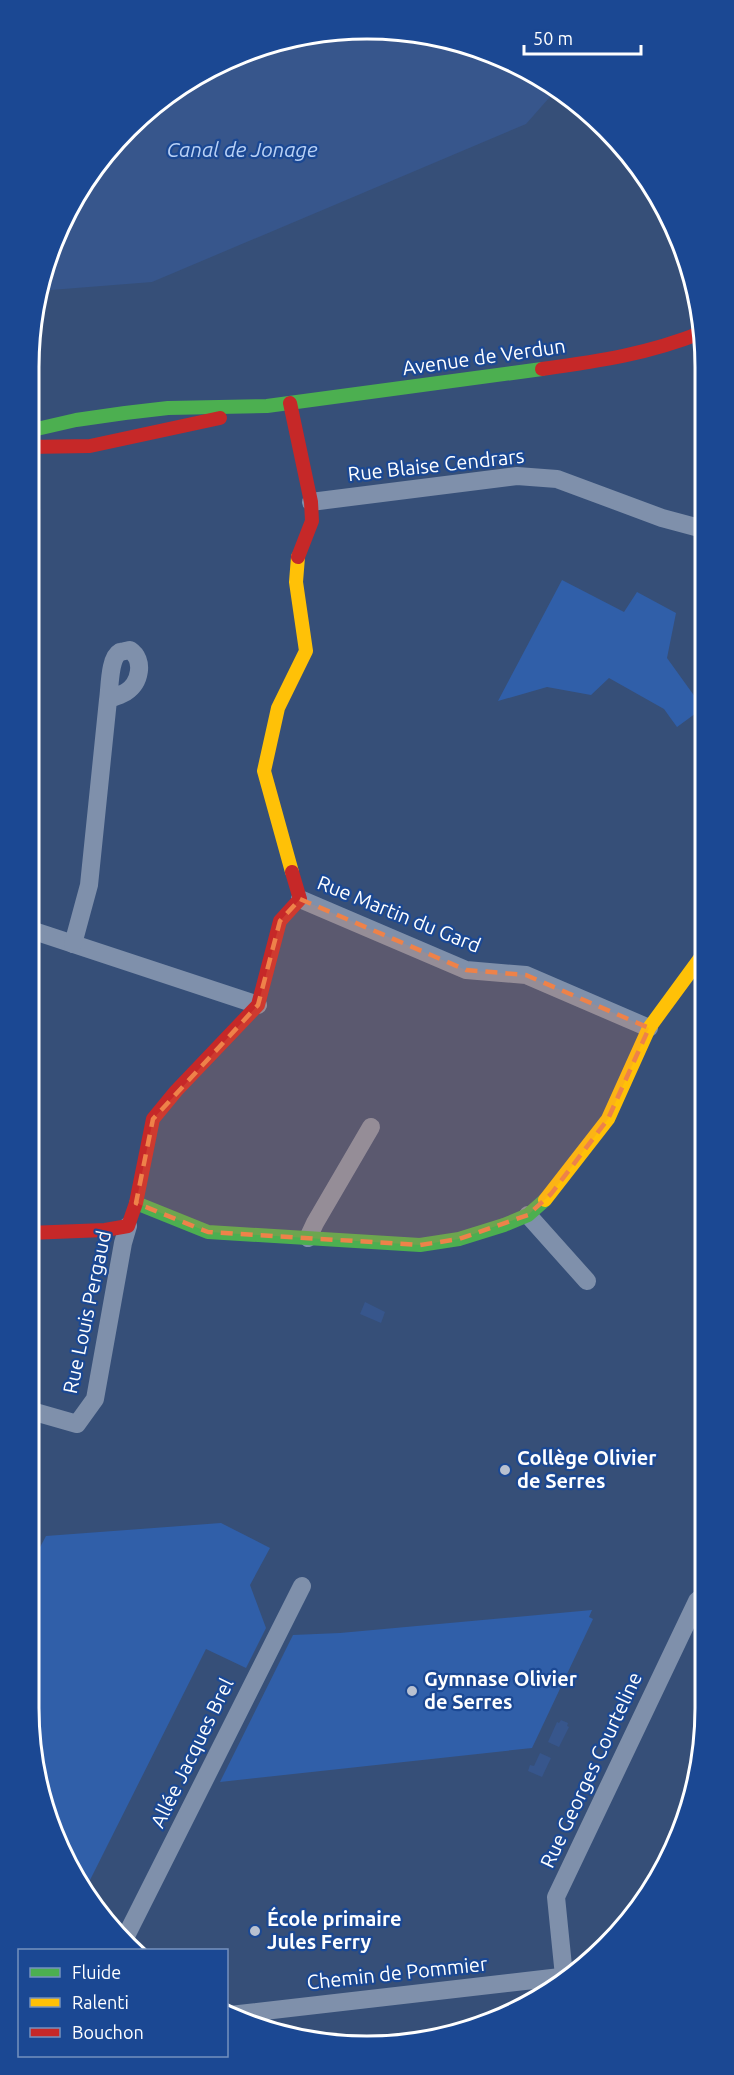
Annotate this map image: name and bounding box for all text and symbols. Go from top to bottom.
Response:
scale bar [524,18,641,56]
text: 50 m [533,28,573,48]
water label: Canal de Jonage [166,137,318,161]
street label: Avenue de Verdun [401,334,567,379]
street label: Rue Blaise Cendrars [347,444,525,485]
street label: Rue Martin du Gard [314,870,484,957]
street label: Rue Louis Pergaud [58,1228,115,1395]
place label: Collège Olivier de Serres [517,1446,657,1492]
marker: Collège Olivier de Serres [498,1463,512,1477]
place label: Gymnase Olivier de Serres [424,1667,578,1713]
street label: Rue Georges Courteline [535,1668,646,1871]
street label: Allée Jacques Brel [145,1674,238,1831]
marker: Gymnase Olivier de Serres [405,1684,419,1698]
place label: École primaire Jules Ferry [267,1906,402,1953]
marker: École primaire Jules Ferry [248,1924,262,1938]
legend [18,1949,228,2057]
street label: Chemin de Pommier [305,1952,489,1993]
text: Fluide [72,1962,121,1982]
text: Ralenti [72,1992,129,2012]
text: Bouchon [72,2022,144,2042]

